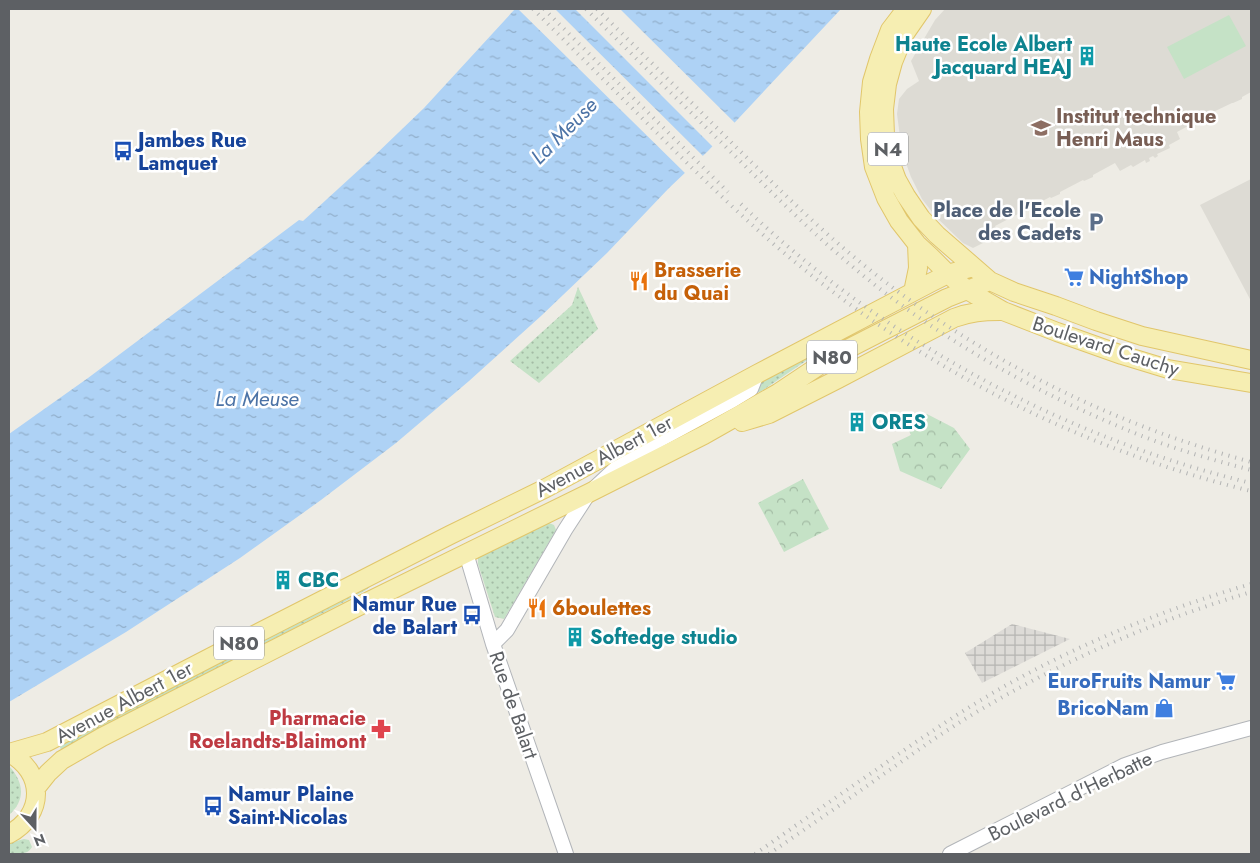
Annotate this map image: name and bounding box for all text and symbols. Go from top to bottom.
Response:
place label: Haute Ecole Albert Jacquard HEAJ [895,30,1073,82]
building icon: Haute Ecole Albert Jacquard HEAJ [1076,45,1098,67]
water label: La Meuse [524,91,604,171]
place label: Institut technique Henri Maus [1056,102,1217,154]
school or university icon: Institut technique Henri Maus [1030,117,1052,139]
place label: Jambes Rue Lamquet [134,126,247,178]
road number: N4 [868,132,908,166]
bus stop icon: Jambes Rue Lamquet [112,140,134,162]
place label: Place de l'Ecole des Cadets [933,196,1081,248]
parking icon: Place de l'Ecole des Cadets [1085,211,1107,233]
place label: Brasserie du Quai [654,256,741,308]
place label: NightShop [1089,263,1188,292]
supermarket icon: NightShop [1063,266,1085,288]
restaurant icon: Brasserie du Quai [628,270,650,292]
street label: Boulevard Cauchy [1029,309,1183,384]
road number: N80 [807,341,857,374]
water label: La Meuse [215,384,299,414]
street label: Avenue Albert 1er [530,408,678,505]
place label: ORES [872,408,926,437]
building icon: ORES [846,411,868,433]
place label: CBC [298,566,339,595]
building icon: CBC [272,569,294,591]
place label: Namur Rue de Balart [352,590,458,642]
place label: 6boulettes [552,594,651,623]
restaurant icon: 6boulettes [526,597,548,619]
bus stop icon: Namur Rue de Balart [461,604,483,626]
place label: Softedge studio [590,623,738,652]
road number: N80 [214,626,264,660]
building icon: Softedge studio [564,626,586,648]
street label: Rue de Balart [482,647,546,763]
street label: Avenue Albert 1er [50,654,198,751]
place label: EuroFruits Namur [1048,667,1212,696]
supermarket icon: EuroFruits Namur [1215,670,1237,692]
place label: BricoNam [1057,694,1149,723]
shop icon: BricoNam [1153,697,1175,719]
place label: Pharmacie Roelandts-Blaimont [189,704,367,756]
pharmacy icon: Pharmacie Roelandts-Blaimont [370,718,392,740]
street label: Boulevard d'Herbatte [983,744,1157,849]
place label: Namur Plaine Saint-Nicolas [228,780,354,832]
bus stop icon: Namur Plaine Saint-Nicolas [202,795,224,817]
north arrow [10,803,60,853]
text: N [31,829,48,851]

